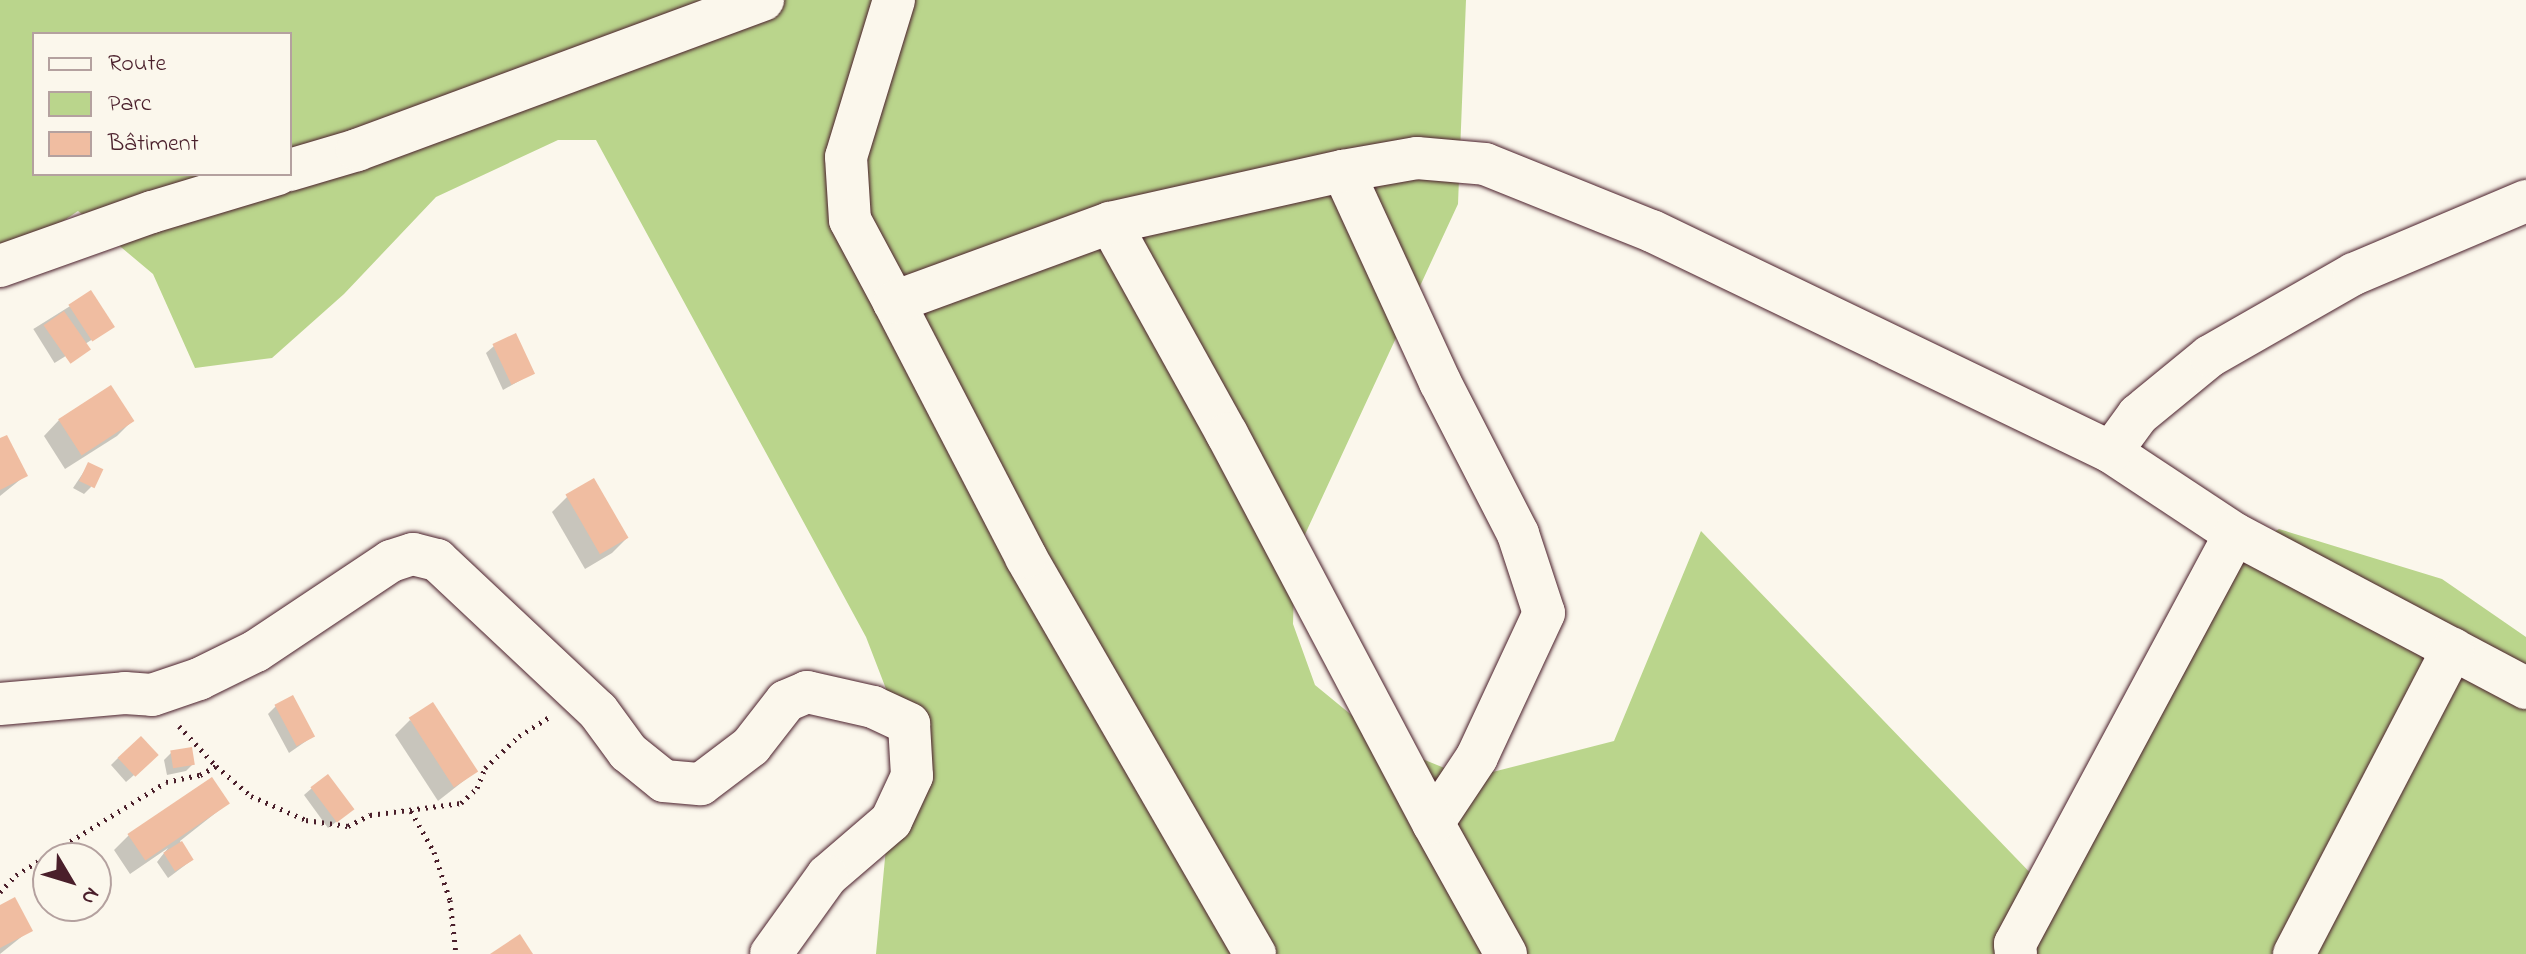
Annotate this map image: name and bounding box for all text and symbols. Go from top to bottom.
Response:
legend [32,32,292,176]
text: Route [108,47,166,82]
text: Parc [108,87,152,122]
text: Bâtiment [108,127,199,162]
north arrow [32,842,112,922]
text: N [72,880,107,911]

